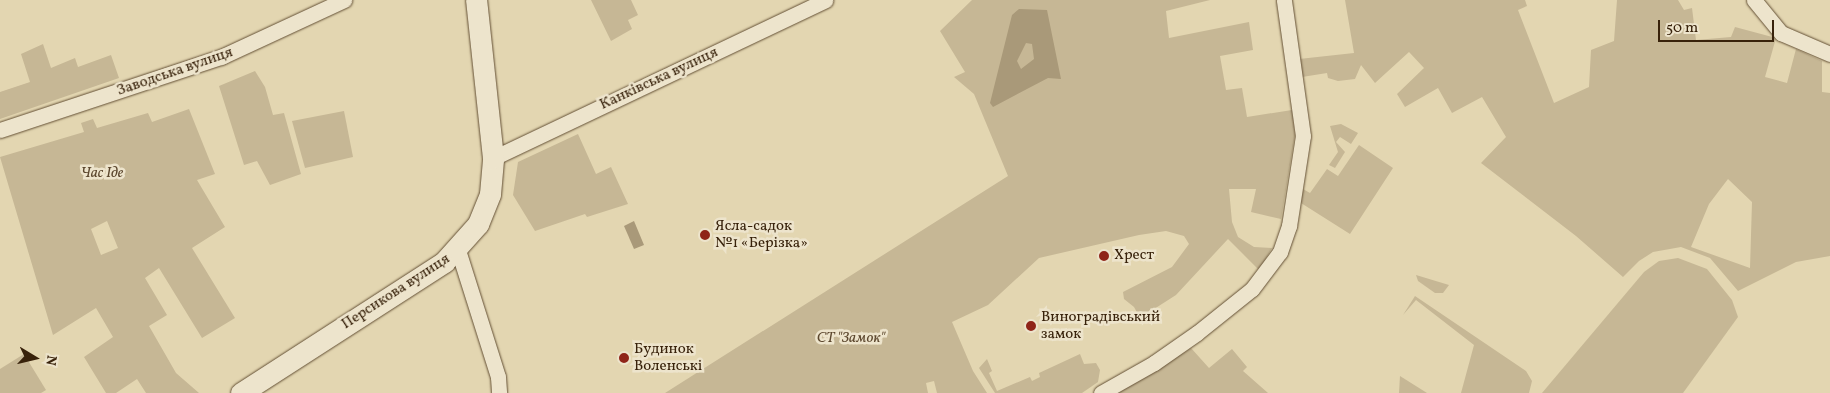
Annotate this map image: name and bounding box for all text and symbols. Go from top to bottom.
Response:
scale bar [1660,10,1776,42]
text: 50 m [1666,18,1698,39]
street label: Заводська вулиця [115,44,235,100]
street label: Канківська вулиця [597,44,721,114]
park label: Час Іде [81,165,123,183]
place label: Ясла-садок №1 «Берізка» [715,217,808,252]
marker: Ясла-садок №1 «Берізка» [699,229,711,241]
place label: Хрест [1114,247,1154,265]
street label: Персикова вулиця [338,250,454,334]
marker: Хрест [1098,250,1110,262]
place label: Виноградівський замок [1041,308,1160,343]
marker: Виноградівський замок [1025,320,1037,332]
park label: СТ "Замок" [817,330,885,348]
north arrow [10,333,60,383]
place label: Будинок Воленські [634,340,702,375]
marker: Будинок Воленські [618,352,630,364]
text: N [40,354,60,367]

